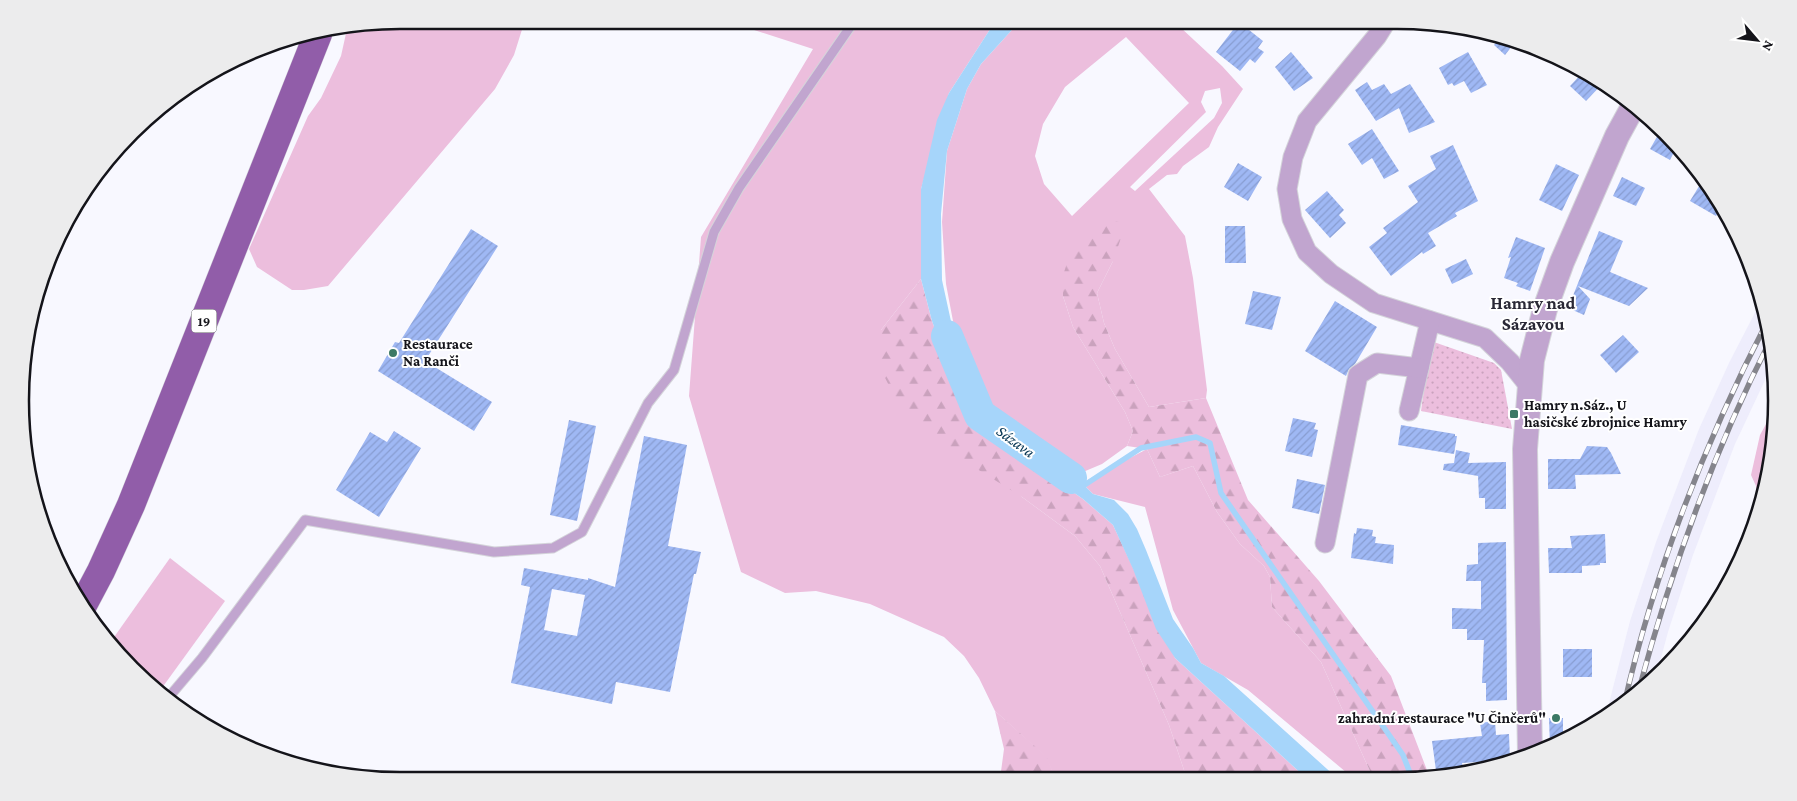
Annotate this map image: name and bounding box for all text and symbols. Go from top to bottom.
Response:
north arrow [1732,15,1782,65]
text: N [1759,38,1778,54]
district label: Hamry nad Sázavou [1491,293,1576,334]
road number: 19 [192,310,216,332]
place label: Restaurace Na Ranči [403,336,473,369]
marker: Restaurace Na Ranči [387,347,399,359]
place label: Hamry n.Sáz., U hasičské zbrojnice Hamry [1524,397,1688,431]
marker: Hamry n.Sáz., U hasičské zbrojnice Hamry [1508,408,1520,420]
water label: Sázava [993,422,1038,461]
place label: zahradní restaurace "U Činčerů" [1338,710,1546,726]
marker: zahradní restaurace "U Činčerů" [1550,712,1562,724]

